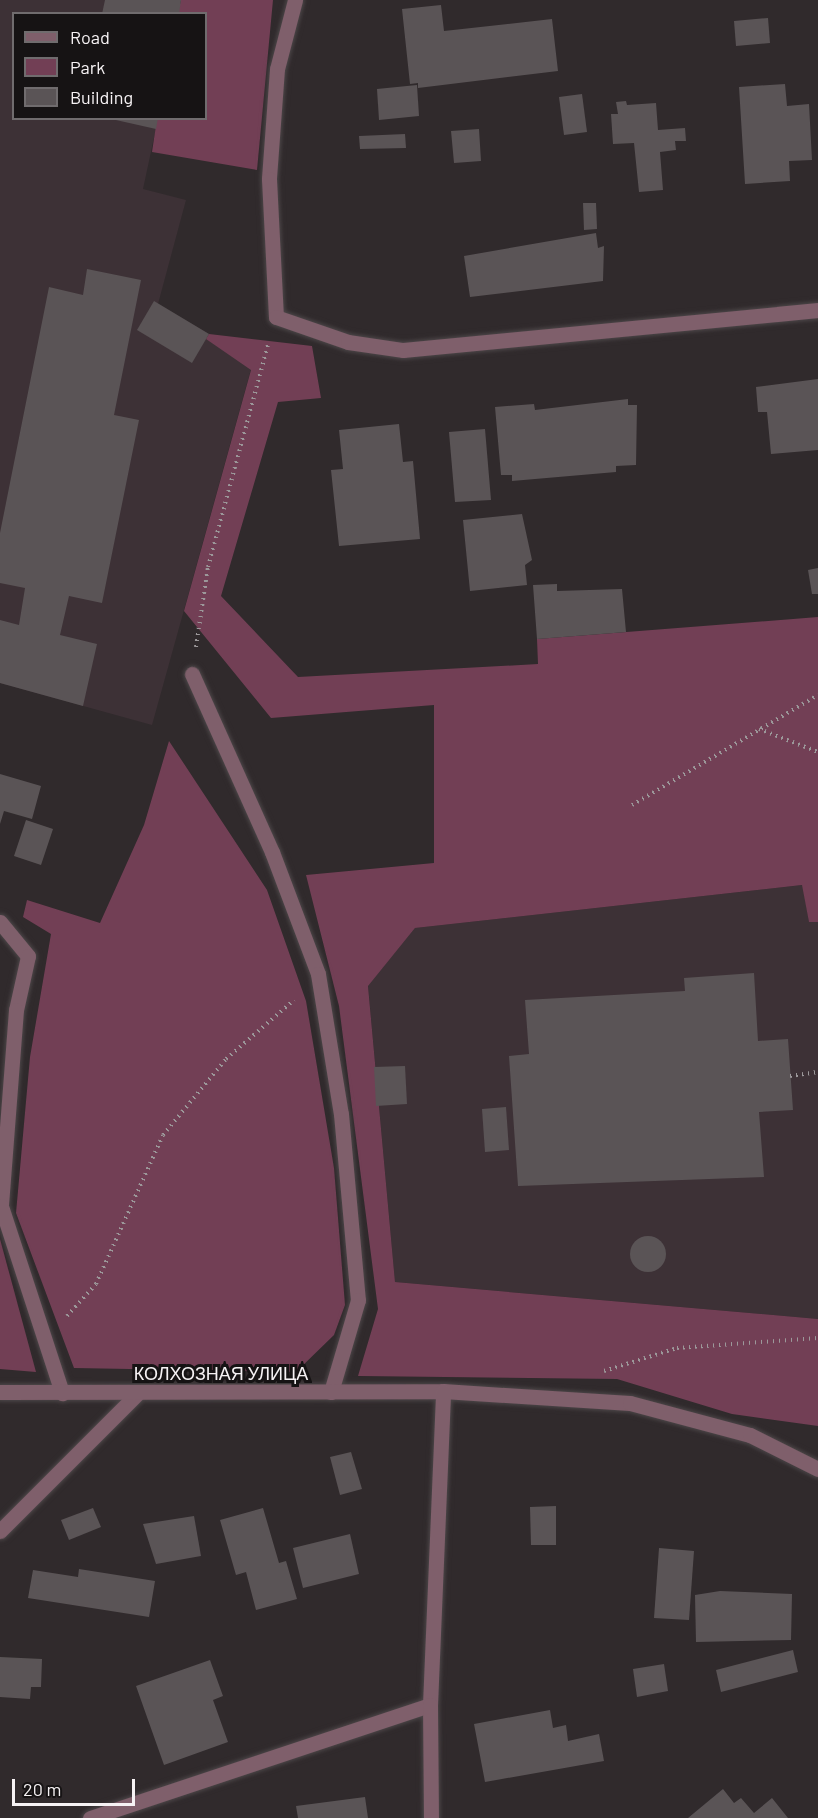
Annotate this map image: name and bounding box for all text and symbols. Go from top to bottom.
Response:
legend [12,12,207,120]
text: Road [70,26,110,48]
text: Park [70,56,105,78]
text: Building [70,86,133,108]
street label: КОЛХОЗНАЯ УЛИЦА [134,1362,308,1384]
scale bar [15,1767,138,1805]
text: 20 m [23,1778,61,1800]

